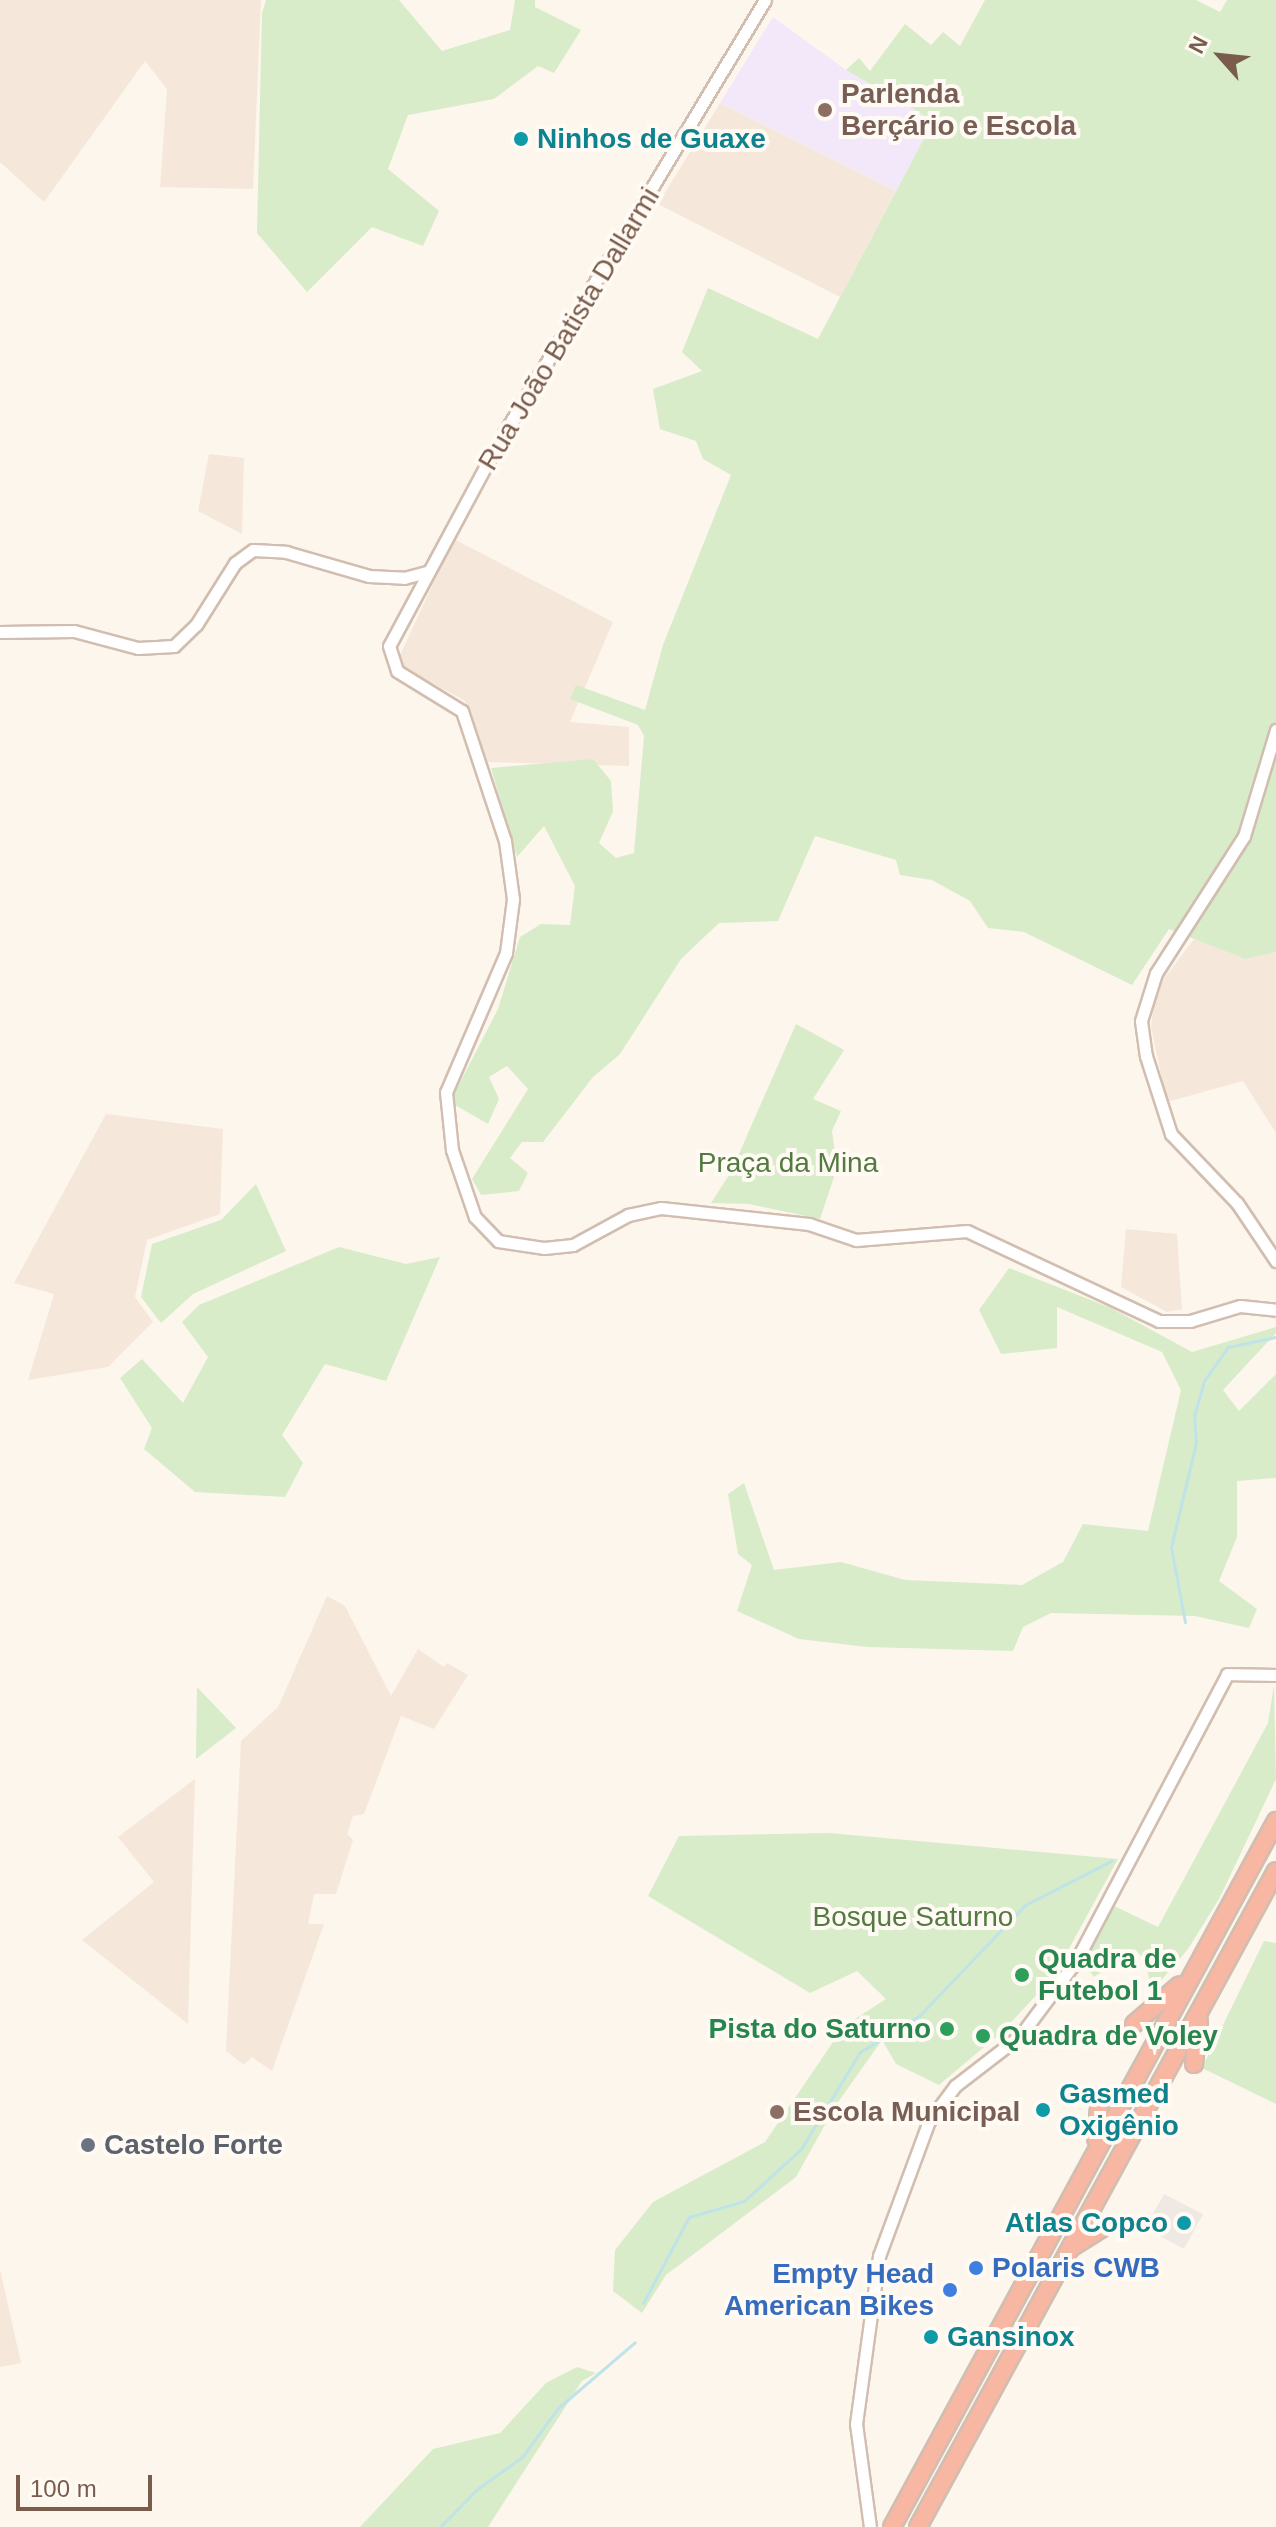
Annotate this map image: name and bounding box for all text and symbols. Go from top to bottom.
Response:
north arrow [1180,16,1260,96]
text: N [1183,32,1213,58]
place label: Parlenda Berçário e Escola [841,77,1076,143]
marker: Parlenda Berçário e Escola [816,101,834,119]
place label: Ninhos de Guaxe [537,122,766,156]
marker: Ninhos de Guaxe [512,130,530,148]
street label: Rua João Batista Dallarmi [471,182,667,476]
park label: Praça da Mina [698,1146,878,1180]
park label: Bosque Saturno [813,1900,1013,1934]
place label: Quadra de Futebol 1 [1038,1942,1176,2008]
marker: Quadra de Futebol 1 [1013,1966,1031,1984]
place label: Pista do Saturno [709,2012,931,2046]
place label: Quadra de Voley [999,2019,1218,2053]
marker: Pista do Saturno [938,2020,956,2038]
marker: Quadra de Voley [974,2027,992,2045]
place label: Gasmed Oxigênio [1059,2077,1179,2143]
place label: Escola Municipal [793,2095,1020,2129]
marker: Gasmed Oxigênio [1034,2101,1052,2119]
marker: Escola Municipal [768,2103,786,2121]
place label: Castelo Forte [104,2128,283,2162]
marker: Castelo Forte [79,2136,97,2154]
place label: Atlas Copco [1005,2206,1168,2240]
marker: Atlas Copco [1175,2214,1193,2232]
place label: Polaris CWB [992,2251,1160,2285]
place label: Empty Head American Bikes [724,2257,934,2323]
marker: Polaris CWB [967,2259,985,2277]
marker: Empty Head American Bikes [941,2281,959,2299]
place label: Gansinox [947,2320,1075,2354]
marker: Gansinox [922,2328,940,2346]
scale bar [20,2459,156,2509]
text: 100 m [30,2475,97,2502]

